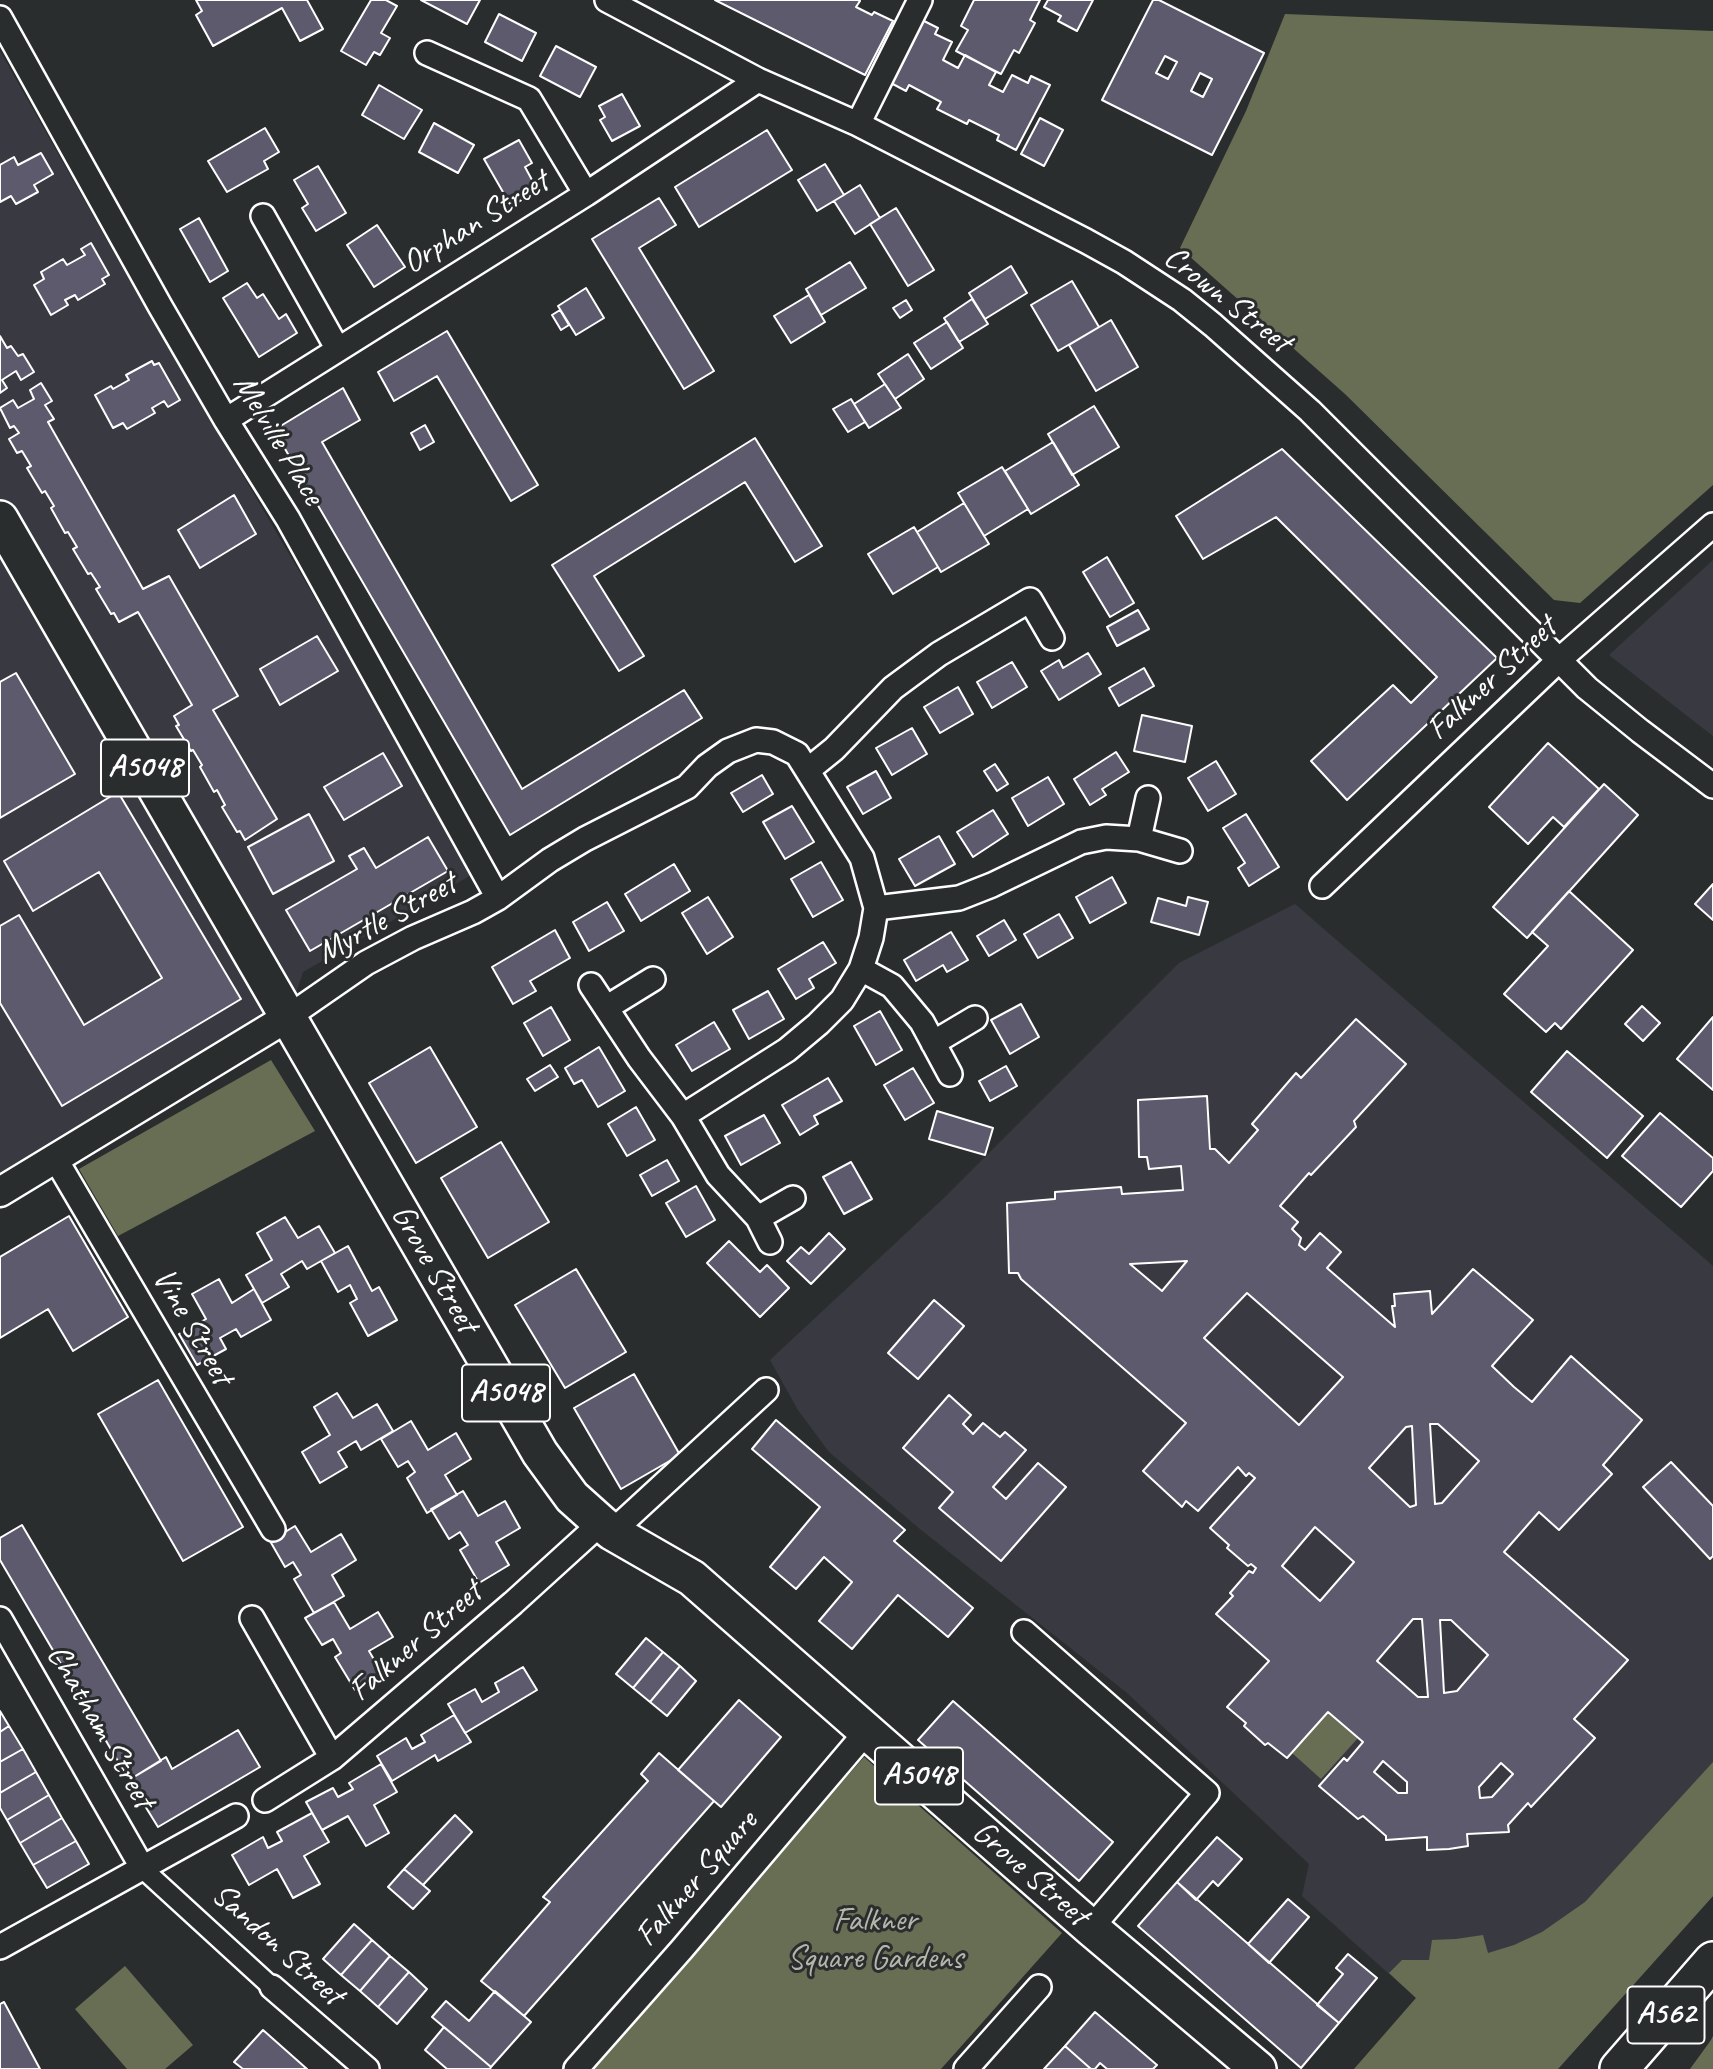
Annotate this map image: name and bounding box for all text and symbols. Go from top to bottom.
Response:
street label: Orphan Street [396,163,556,283]
street label: Crown Street [1155,238,1299,362]
street label: Melville Place [224,368,332,512]
street label: Falkner Street [1419,609,1565,749]
road number: A5048 [101,740,189,796]
street label: Myrtle Street [310,864,464,974]
street label: Grove Street [382,1198,486,1340]
street label: Vine Street [143,1262,241,1392]
road number: A5048 [462,1364,550,1422]
street label: Falkner Street [341,1573,491,1711]
street label: Chatham Street [37,1638,163,1816]
road number: A5048 [875,1748,963,1804]
street label: Falkner Square [627,1803,767,1955]
street label: Grove Street [964,1813,1096,1935]
street label: Sandon Street [203,1875,351,2015]
park label: Falkner Square Gardens [787,1901,963,1979]
road number: A562 [1628,1986,1704,2043]

